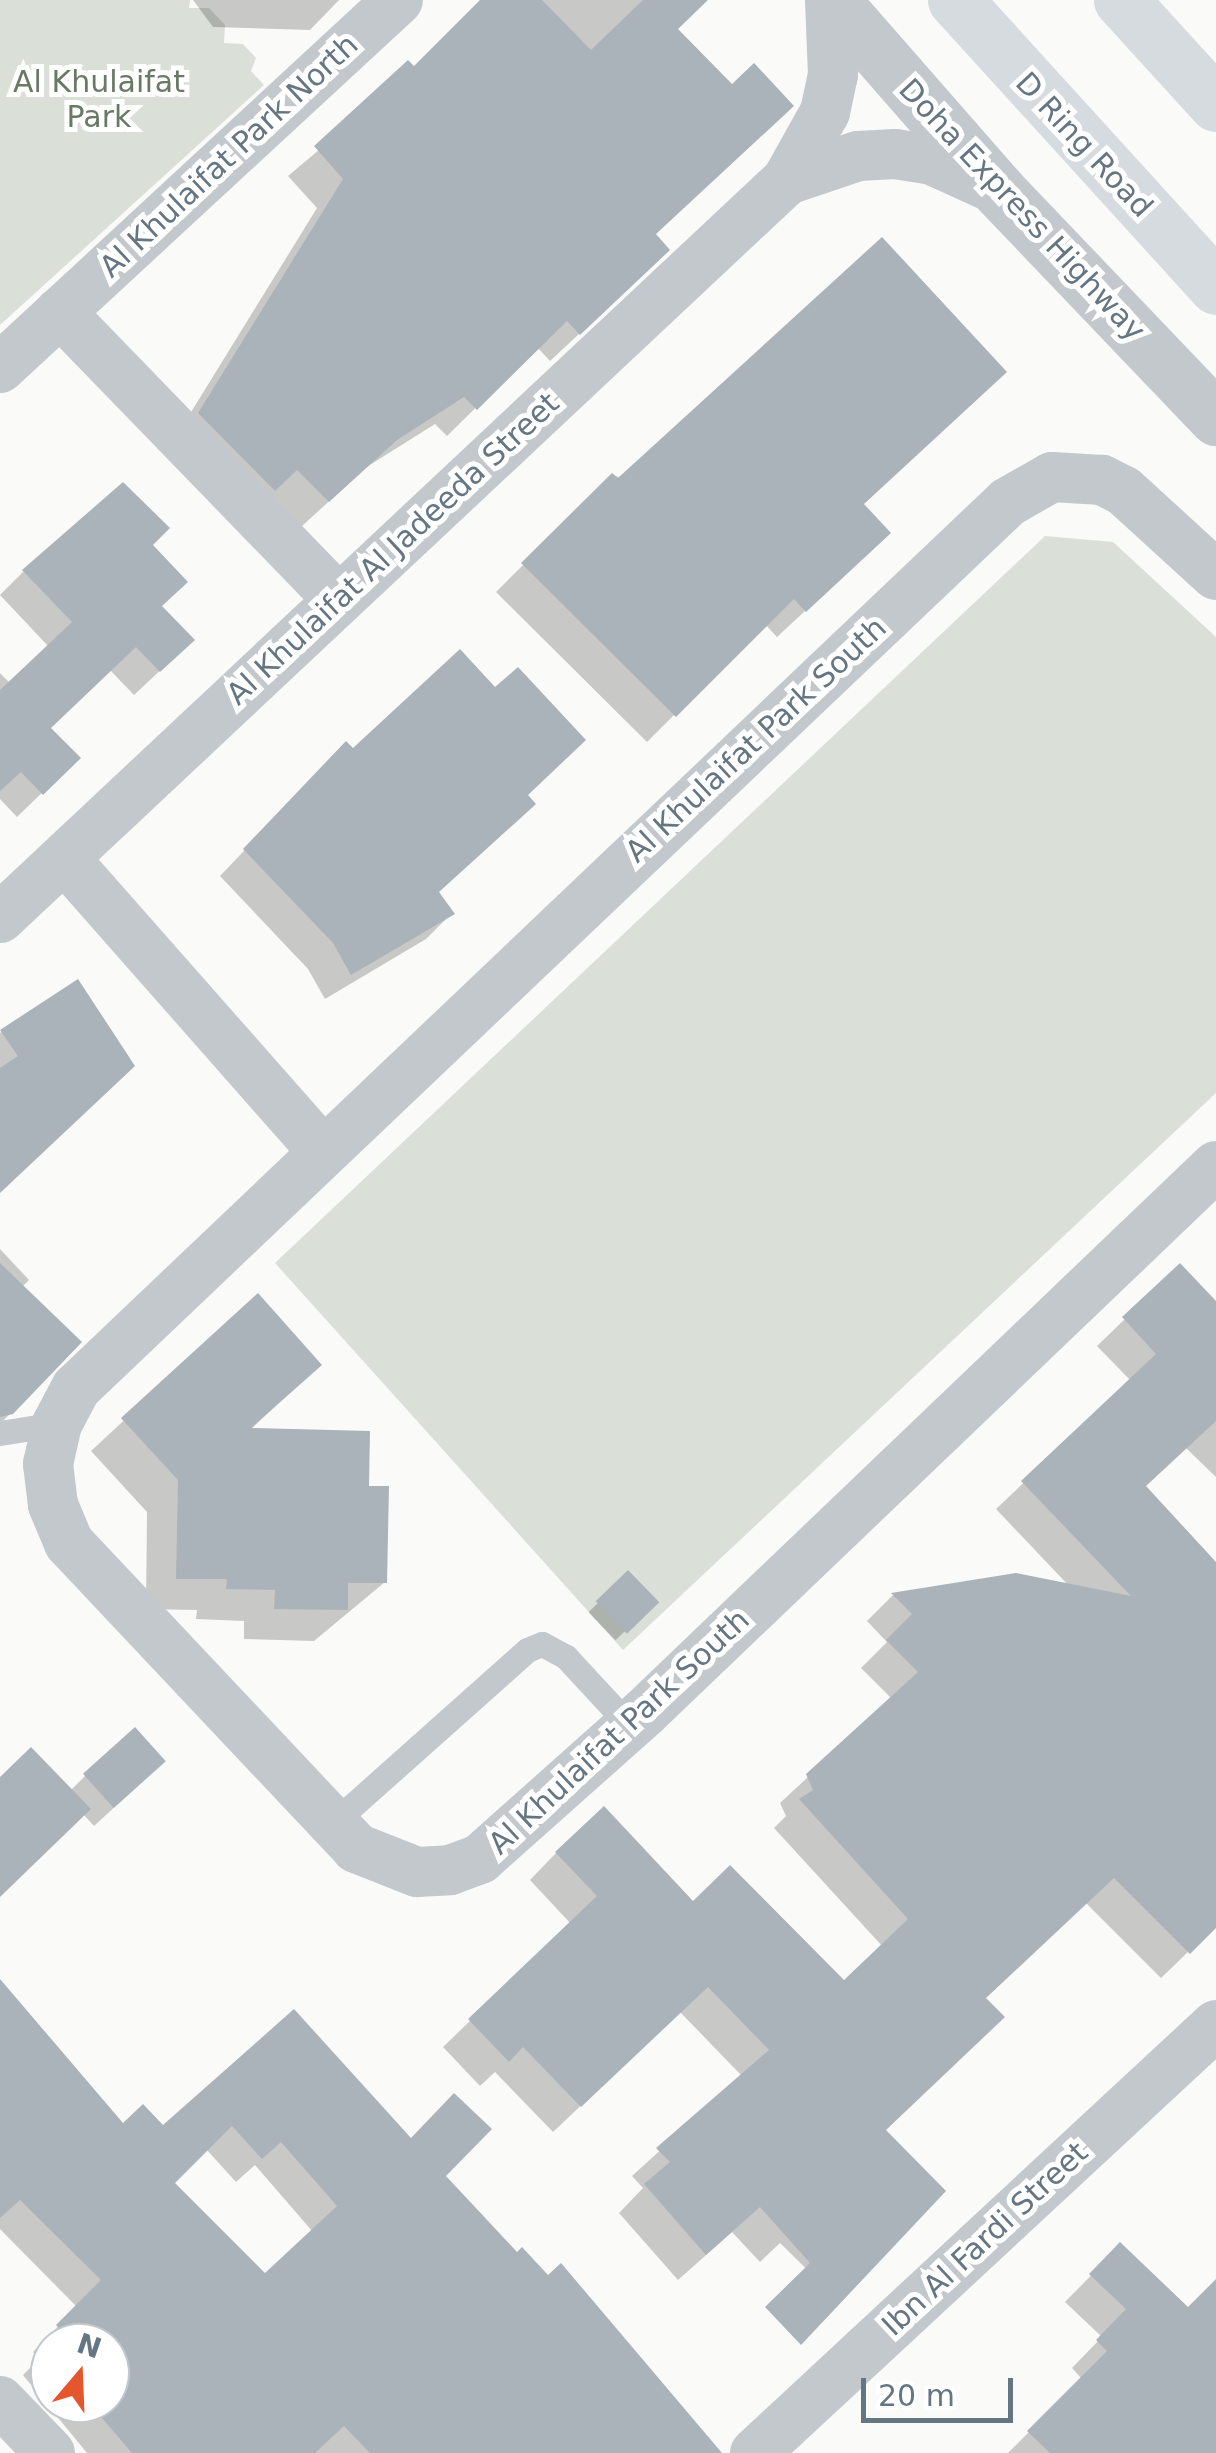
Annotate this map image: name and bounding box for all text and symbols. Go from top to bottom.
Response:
street label: Al Khulaifat Park North [93,27,365,285]
park label: Al Khulaifat Park [13,64,185,134]
street label: D Ring Road [1008,65,1160,225]
street label: Doha Express Highway [891,72,1153,348]
street label: Al Khulaifat Al Jadeeda Street [219,385,567,713]
street label: Al Khulaifat Park South [618,610,894,870]
street label: Al Khulaifat Park South [481,1602,757,1862]
street label: Ibn Al Fardi Street [875,2135,1095,2343]
north arrow [30,2323,130,2423]
text: N [73,2327,106,2365]
scale bar [866,2358,1018,2420]
text: 20 m [878,2378,955,2413]

